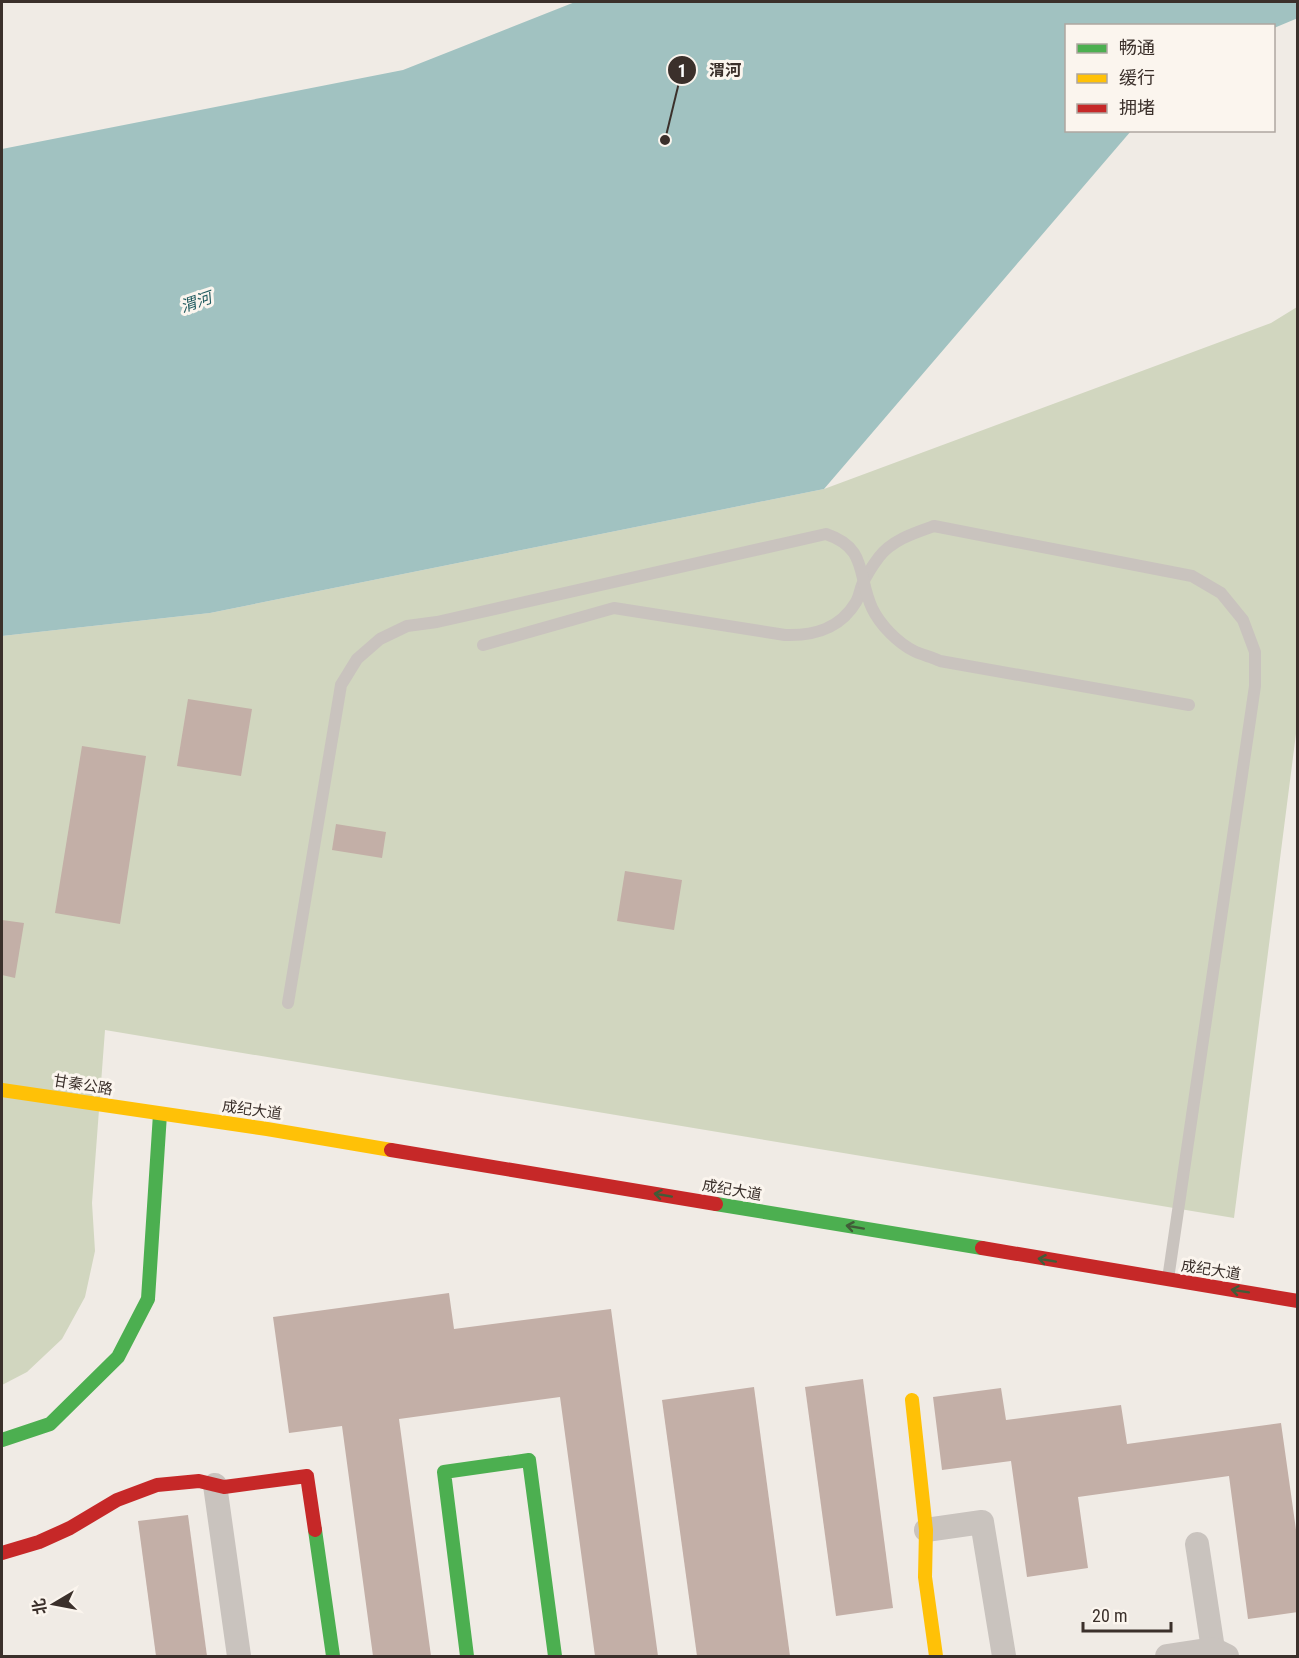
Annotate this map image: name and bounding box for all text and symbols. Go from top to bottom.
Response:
legend [1065,24,1275,132]
text: 畅通 [1119,37,1155,58]
callout: 渭河 [667,53,753,87]
text: 1 [677,60,687,81]
text: 渭河 [709,61,741,80]
text: 缓行 [1119,67,1155,88]
text: 拥堵 [1119,97,1155,118]
water label: 渭河 [178,287,217,316]
street label: 甘秦公路 [52,1071,114,1099]
street label: 成纪大道 [221,1097,283,1123]
street label: 成纪大道 [701,1176,763,1204]
one-way arrow [653,1189,673,1200]
one-way arrow [846,1221,865,1232]
one-way arrow [1038,1254,1058,1265]
street label: 成纪大道 [1180,1256,1242,1284]
one-way arrow [1230,1286,1250,1297]
north arrow [24,1574,84,1634]
scale bar [1083,1595,1172,1633]
text: 北 [29,1597,50,1616]
text: 20 m [1092,1605,1127,1626]

